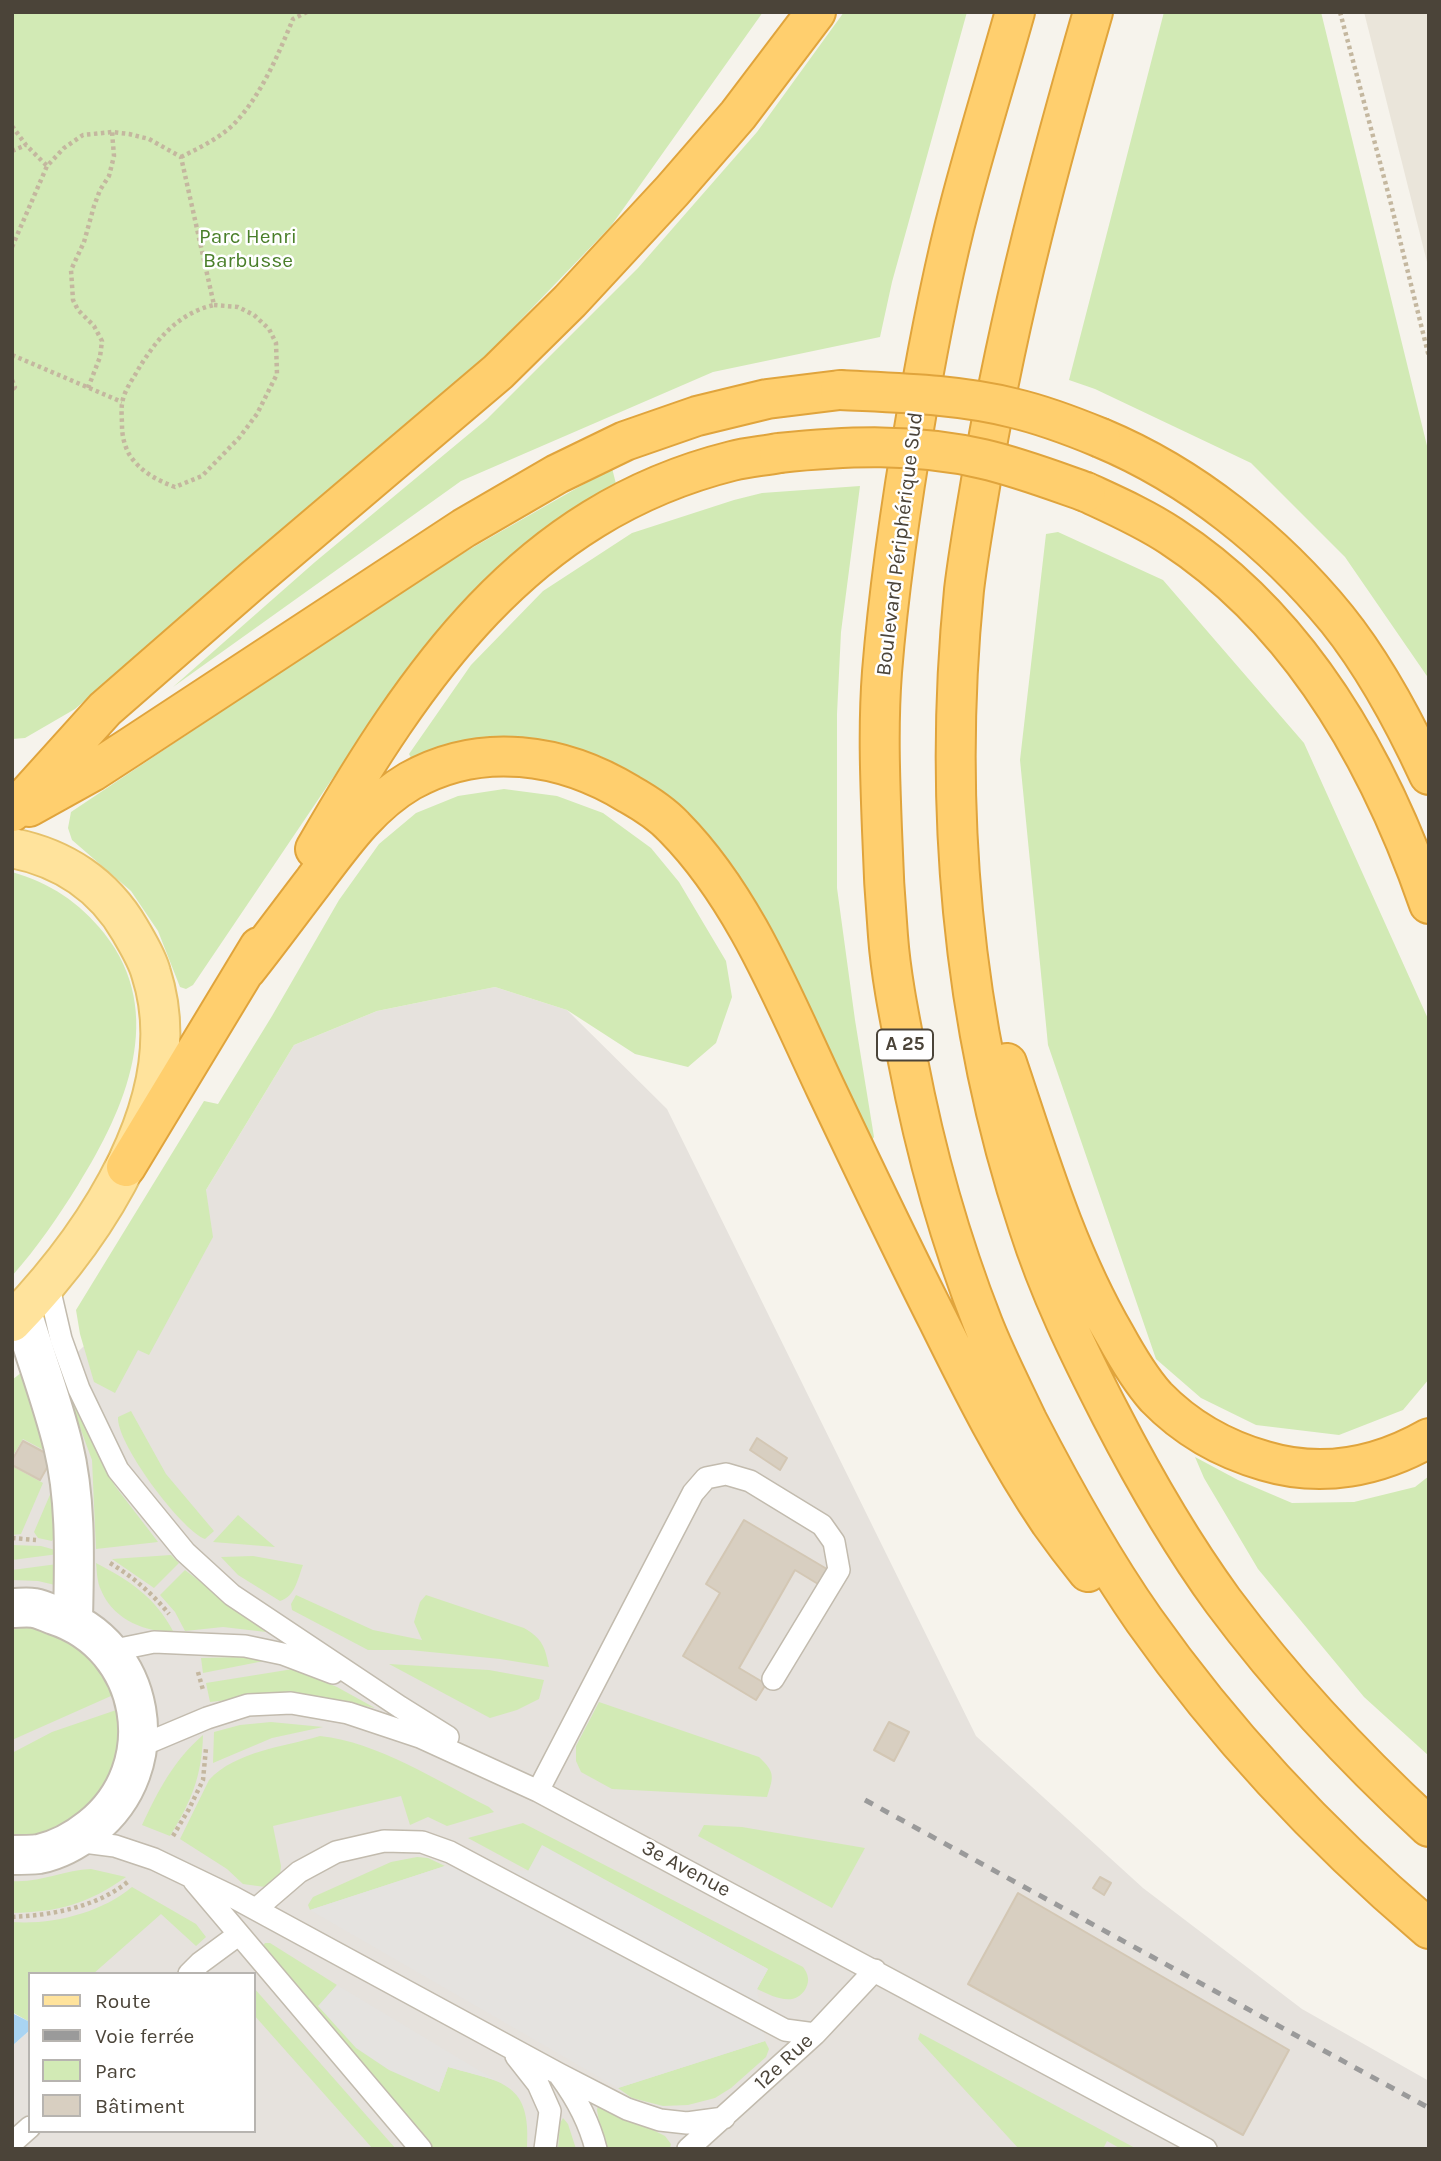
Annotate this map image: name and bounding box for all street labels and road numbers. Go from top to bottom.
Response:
street label: Boulevard Périphérique Sud [871,411,929,677]
road number: A 25 [877,1030,933,1060]
street label: 3e Avenue [637,1835,735,1903]
street label: 12e Rue [749,2028,819,2096]

